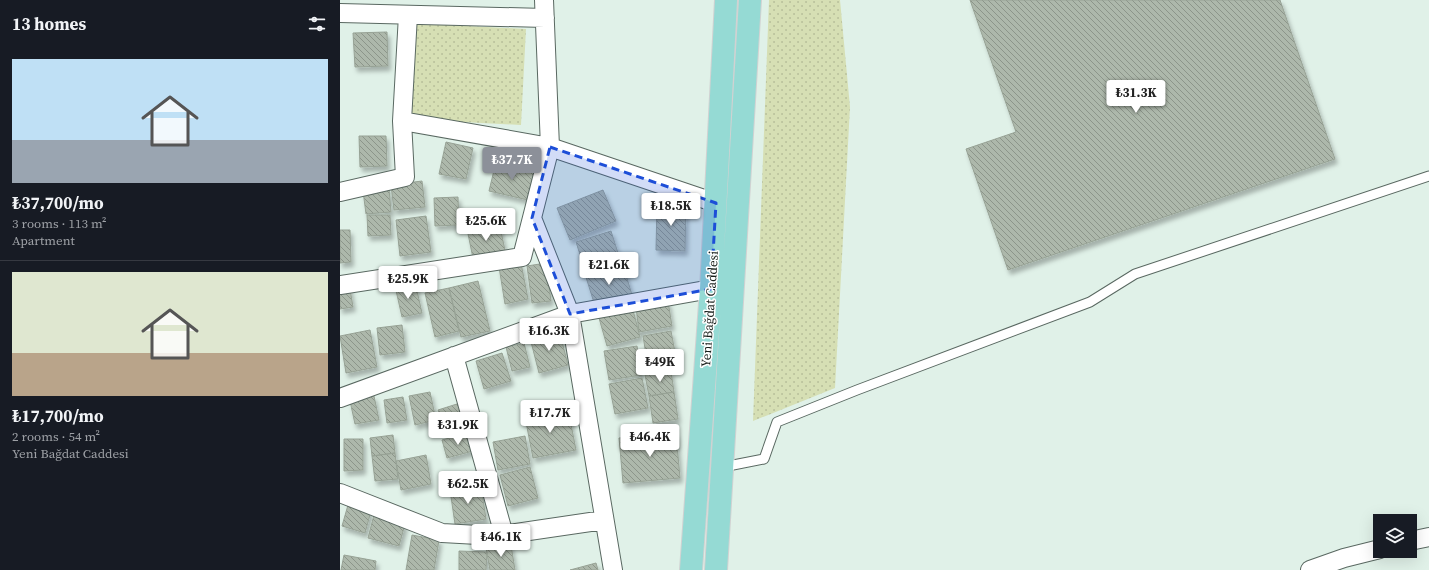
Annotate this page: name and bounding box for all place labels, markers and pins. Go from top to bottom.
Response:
pin: ₺31.3K [1103,80,1169,114]
pin: ₺37.7K [479,147,545,181]
pin: ₺18.5K [638,193,704,227]
pin: ₺25.6K [453,208,519,242]
pin: ₺21.6K [576,252,642,286]
pin: ₺25.9K [375,266,441,300]
pin: ₺16.3K [516,318,582,352]
pin: ₺49K [636,349,684,383]
pin: ₺17.7K [517,400,583,434]
pin: ₺31.9K [425,412,491,446]
pin: ₺46.4K [617,424,683,458]
pin: ₺62.5K [435,471,501,505]
pin: ₺46.1K [468,524,534,558]

